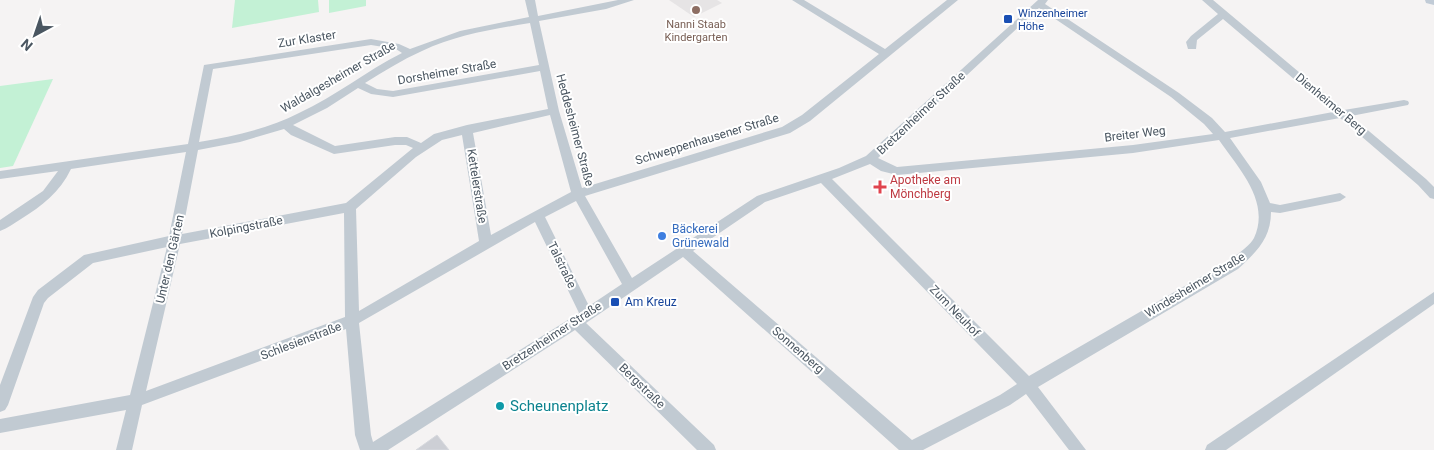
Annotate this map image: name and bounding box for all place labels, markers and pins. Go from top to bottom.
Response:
marker: Nanni Staab Kindergarten [690,4,702,16]
place label: Winzenheimer Höhe [1018,7,1088,33]
marker: Winzenheimer Höhe [1002,13,1014,25]
place label: Nanni Staab Kindergarten [665,18,727,44]
place label: Apotheke am Mönchberg [890,173,961,201]
marker: Apotheke am Mönchberg [874,181,886,193]
place label: Bäckerei Grünewald [672,222,729,250]
marker: Bäckerei Grünewald [656,230,668,242]
place label: Am Kreuz [625,295,677,309]
marker: Am Kreuz [609,296,621,308]
place label: Scheunenplatz [510,397,608,415]
marker: Scheunenplatz [494,400,506,412]

